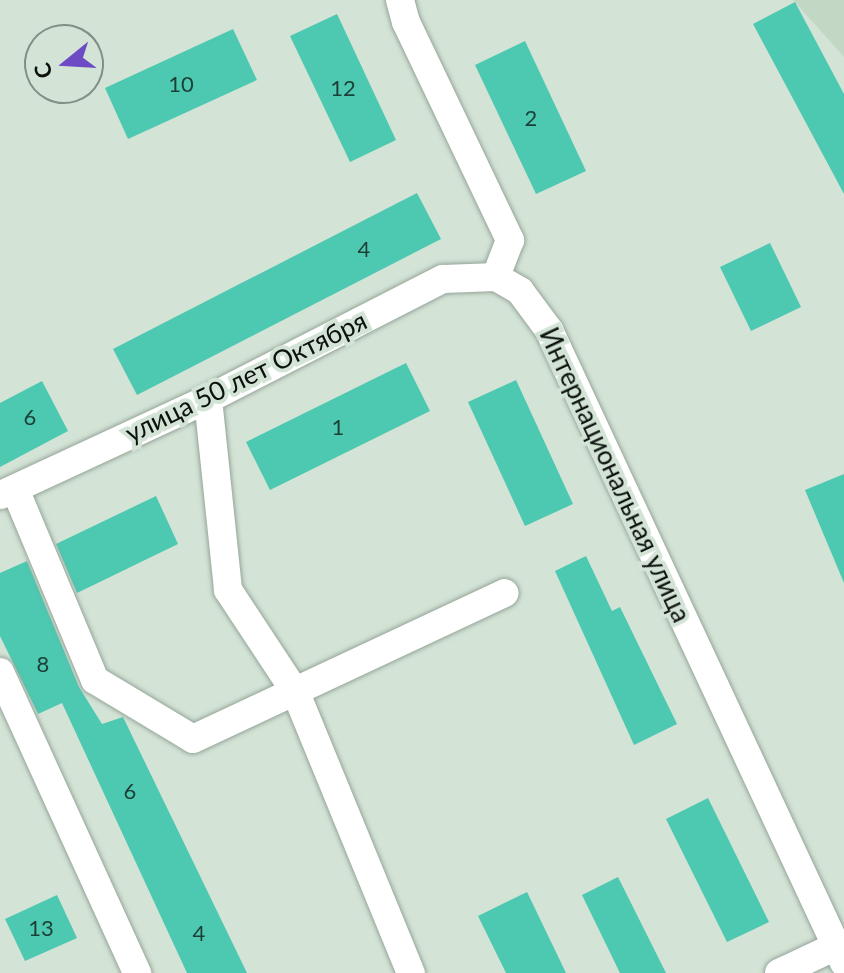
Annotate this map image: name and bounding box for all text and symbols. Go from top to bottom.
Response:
north arrow [24,24,104,104]
text: С [28,60,58,82]
house number: 10 [168,71,194,97]
house number: 12 [330,75,356,101]
house number: 2 [525,105,537,131]
house number: 4 [358,236,370,262]
street label: улица 50 лет Октября [120,305,372,449]
street label: Интернациональная улица [533,323,697,627]
house number: 6 [24,404,36,430]
house number: 1 [332,414,344,440]
house number: 8 [37,651,49,677]
house number: 6 [124,778,136,804]
house number: 13 [28,915,54,941]
house number: 4 [193,920,205,946]

